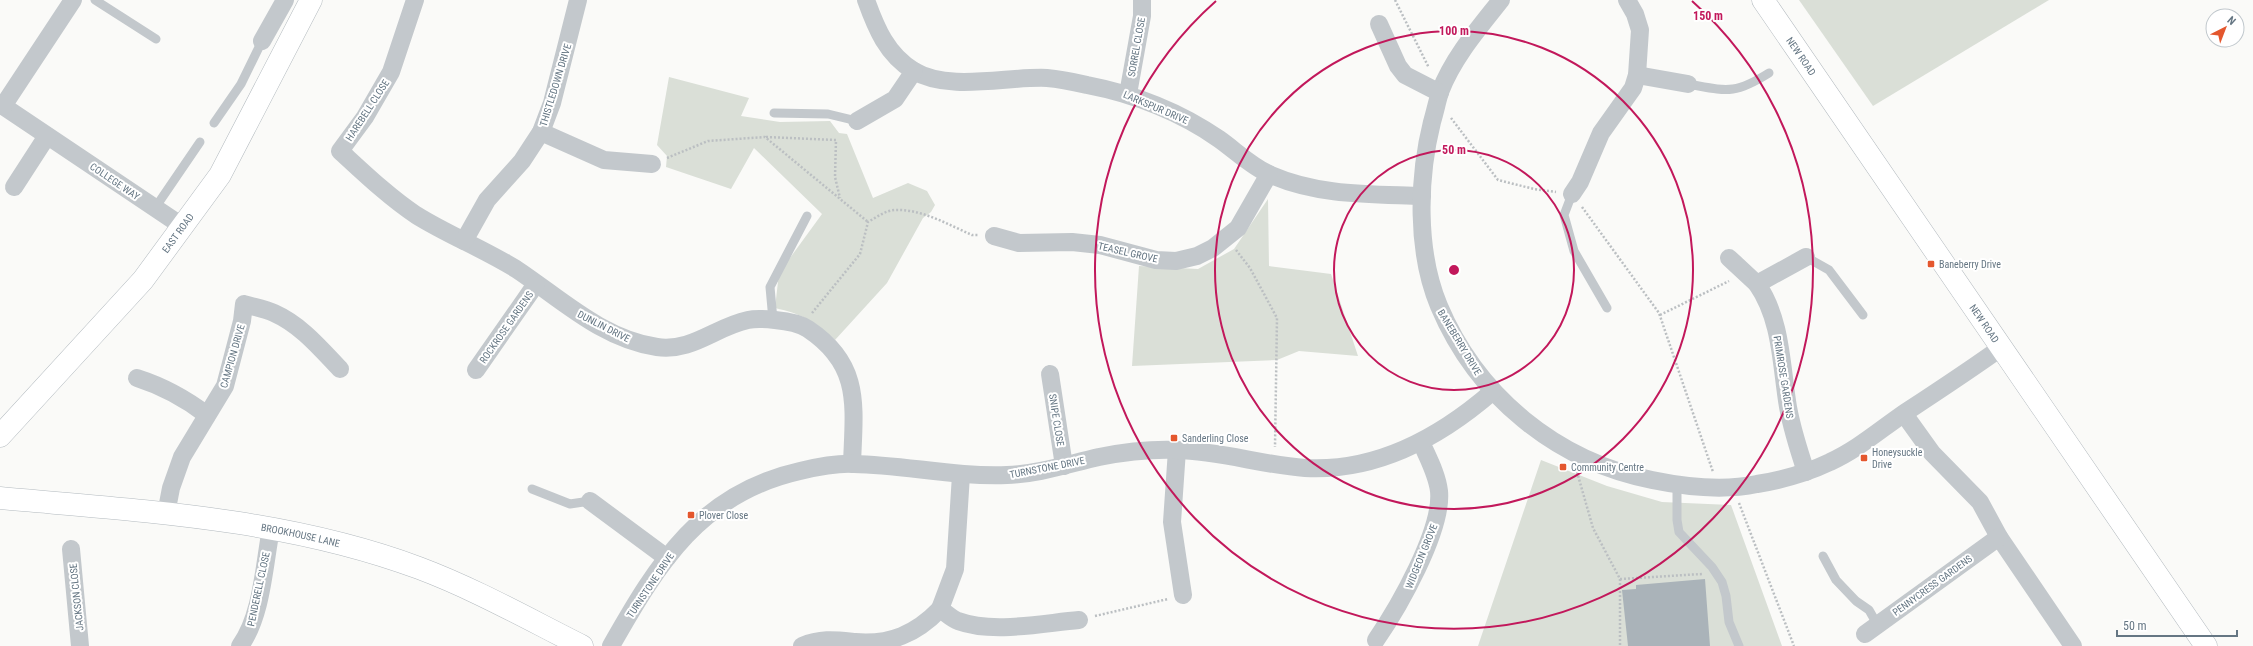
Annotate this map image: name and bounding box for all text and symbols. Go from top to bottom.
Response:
north arrow [2205,8,2245,48]
text: 150 m [1693,9,1723,23]
text: N [2224,14,2238,28]
street label: SORREL CLOSE [1126,17,1147,78]
text: 100 m [1439,24,1469,38]
street label: NEW ROAD [1784,35,1818,78]
street label: THISTLEDOWN DRIVE [538,42,573,128]
street label: HAREBELL CLOSE [344,78,391,143]
street label: LARKSPUR DRIVE [1122,89,1190,126]
text: 50 m [1442,143,1466,157]
street label: COLLEGE WAY [88,161,142,202]
street label: EAST ROAD [160,211,196,255]
street label: TEASEL GROVE [1097,240,1159,265]
marker: Baneberry Drive [1926,259,1936,269]
place label: Baneberry Drive [1939,259,2001,270]
centre of rings [1447,263,1461,277]
street label: ROCKROSE GARDENS [477,289,535,365]
street label: NEW ROAD [1967,302,2001,345]
street label: BANEBERRY DRIVE [1436,307,1484,377]
street label: DUNLIN DRIVE [576,309,632,344]
street label: CAMPION DRIVE [218,323,247,389]
street label: PRIMROSE GARDENS [1772,335,1795,419]
street label: SNIPE CLOSE [1047,393,1066,447]
marker: Sanderling Close [1169,433,1179,443]
place label: Sanderling Close [1182,433,1249,444]
place label: Honeysuckle Drive [1872,447,1923,470]
marker: Honeysuckle Drive [1859,453,1869,463]
street label: TURNSTONE DRIVE [1009,455,1086,480]
marker: Community Centre [1558,462,1568,472]
place label: Community Centre [1571,462,1644,473]
marker: Plover Close [686,510,696,520]
place label: Plover Close [699,510,749,521]
street label: BROOKHOUSE LANE [260,522,341,549]
street label: WIDGEON GROVE [1403,522,1439,590]
street label: PENDERELL CLOSE [245,551,272,627]
street label: TURNSTONE DRIVE [625,551,676,620]
street label: PENNYCRESS GARDENS [1890,553,1974,618]
street label: JACKSON CLOSE [67,563,85,631]
scale bar [2117,612,2237,638]
text: 50 m [2123,619,2147,633]

